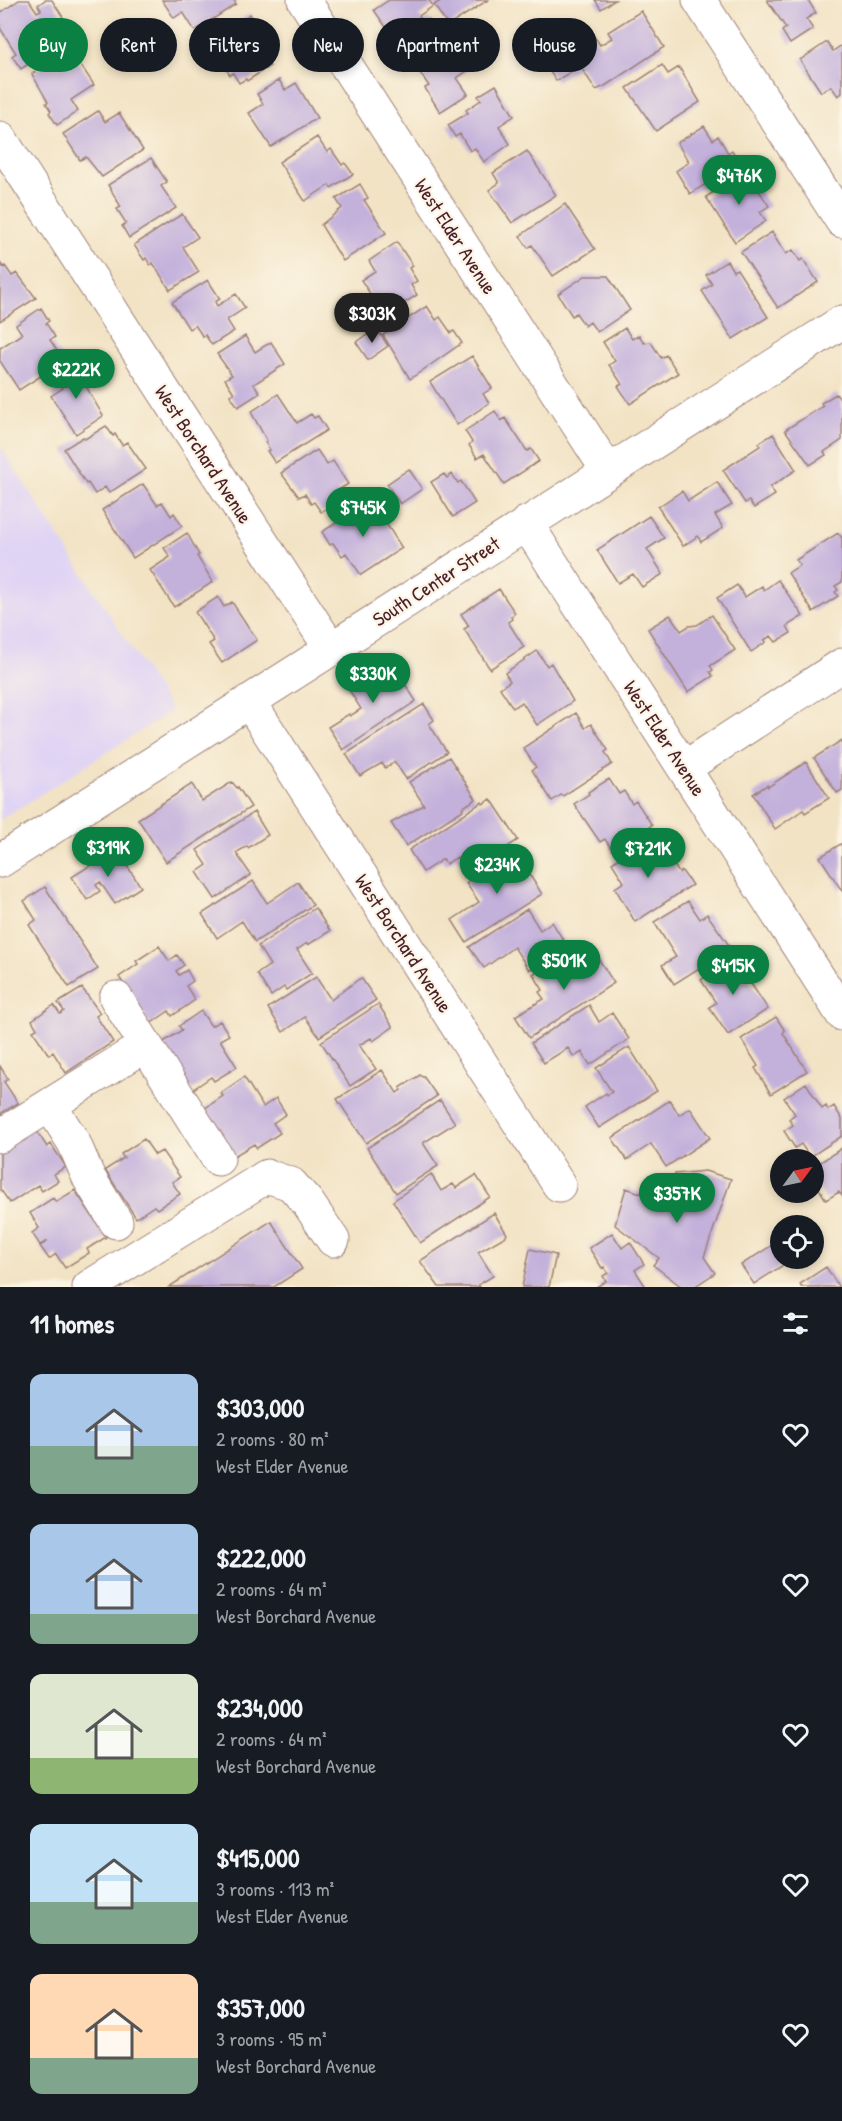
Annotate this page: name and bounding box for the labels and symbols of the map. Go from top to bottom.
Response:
pin: $476K [697,155,781,206]
street label: West Elder Avenue [409,173,503,299]
pin: $303K [330,293,414,344]
pin: $222K [34,349,118,400]
street label: West Borchard Avenue [149,379,259,529]
pin: $745K [321,487,405,538]
street label: South Center Street [367,529,506,632]
pin: $330K [331,653,415,704]
street label: West Elder Avenue [618,675,712,801]
pin: $319K [66,827,150,878]
pin: $721K [606,828,690,879]
pin: $234K [455,844,539,895]
street label: West Borchard Avenue [349,868,459,1018]
pin: $501K [522,940,606,991]
pin: $415K [691,945,775,996]
north arrow [770,1149,824,1203]
pin: $357K [635,1173,719,1224]

